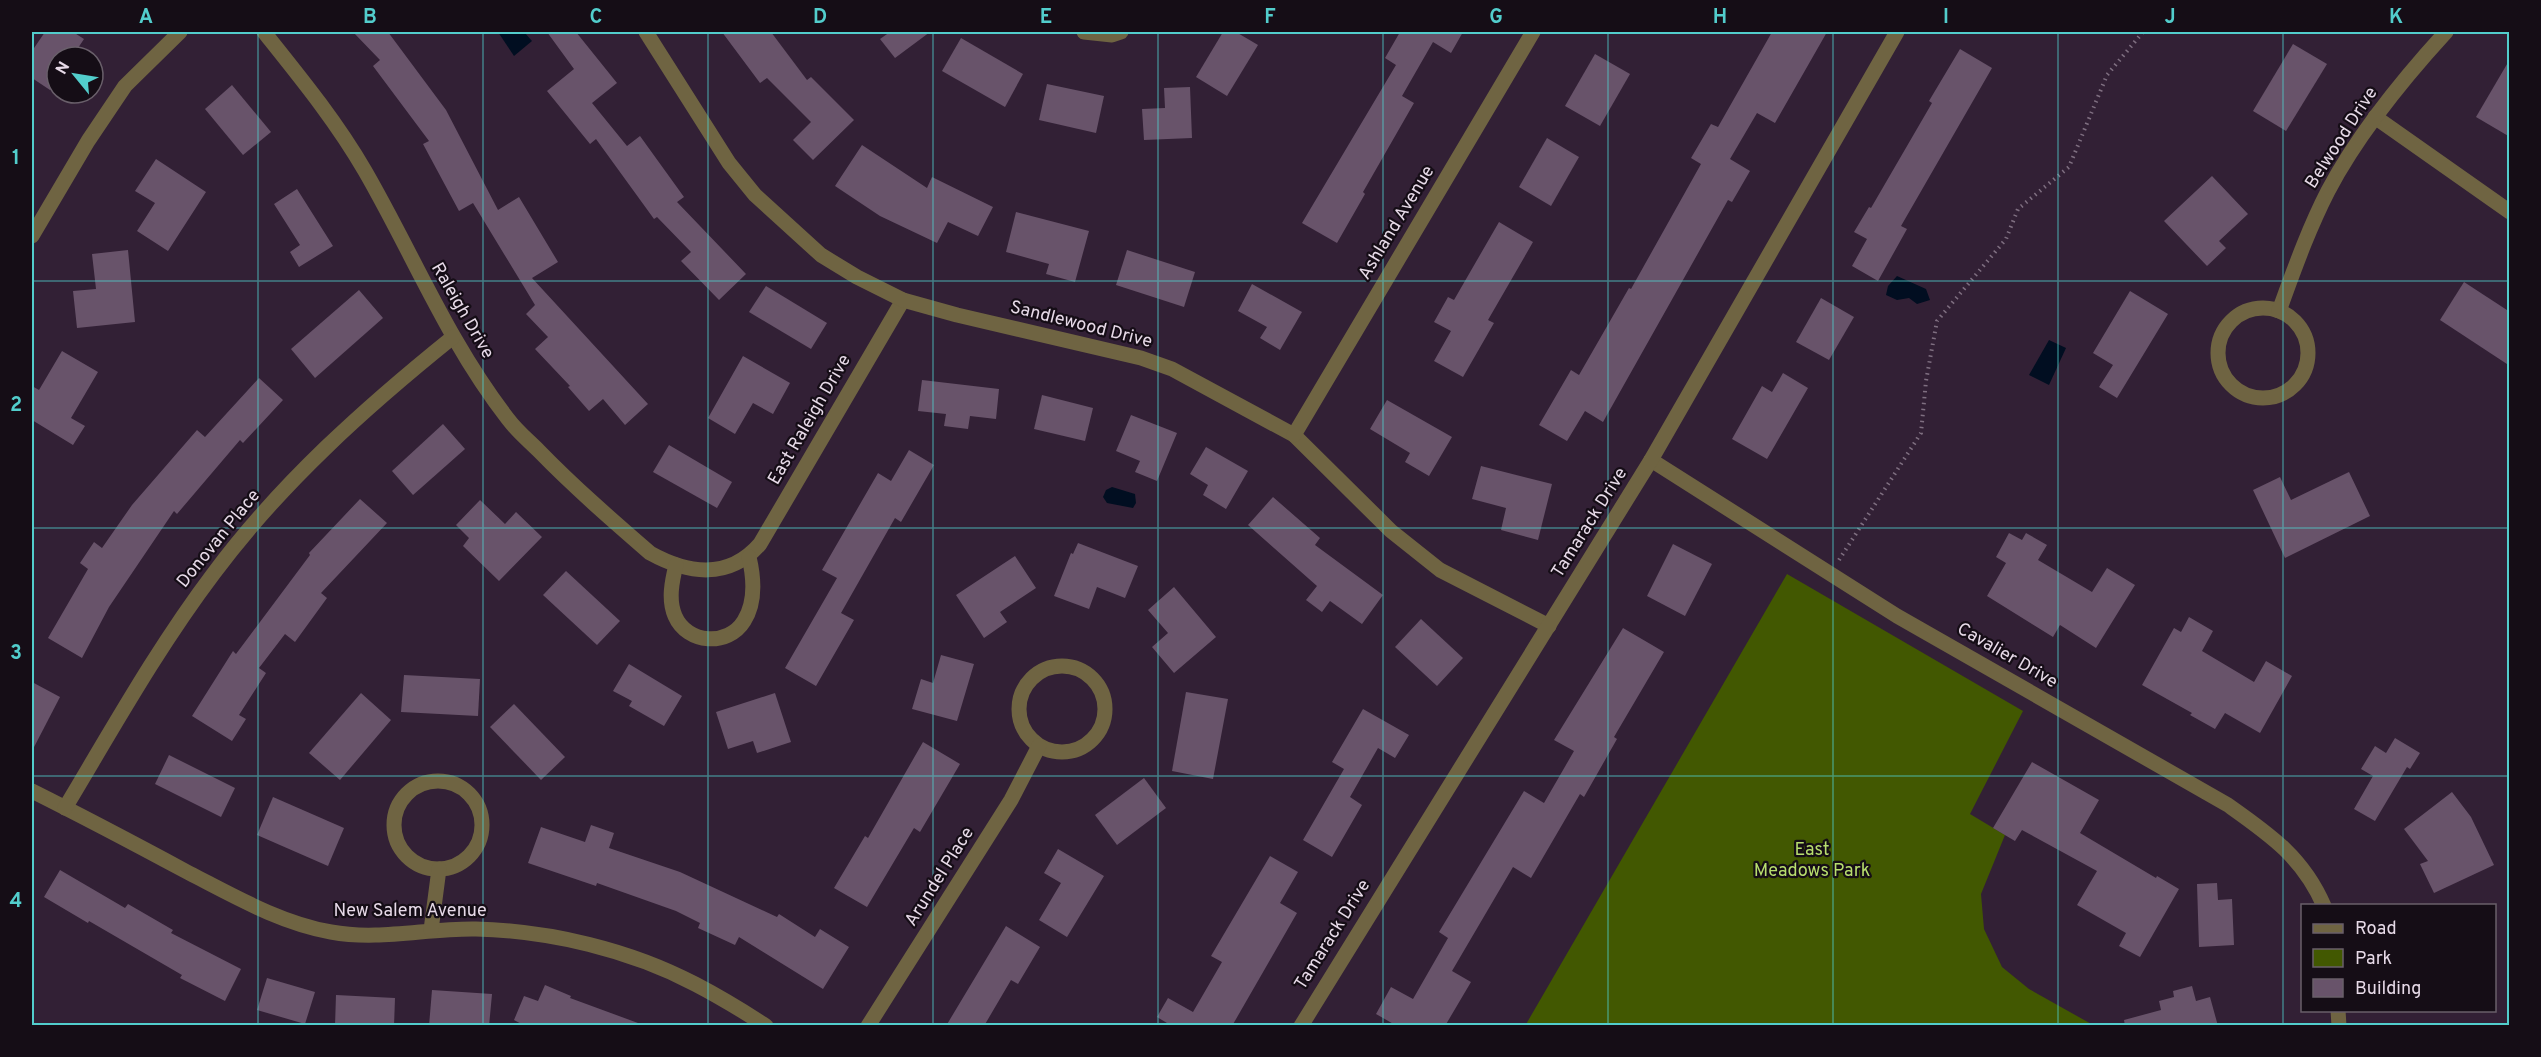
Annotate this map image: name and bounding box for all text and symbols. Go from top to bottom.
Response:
text: A [139,5,153,31]
text: B [363,5,377,31]
text: C [590,5,602,31]
text: D [813,5,827,31]
text: E [1040,5,1052,31]
text: F [1264,5,1276,31]
text: G [1489,5,1503,31]
text: H [1713,5,1727,31]
text: I [1943,5,1949,31]
text: J [2164,5,2176,31]
text: K [2389,5,2403,31]
north arrow [45,45,105,105]
text: N [52,59,75,78]
street label: Belwood Drive [2301,83,2383,193]
text: 1 [12,146,20,172]
street label: Ashland Avenue [1354,162,1440,284]
street label: Raleigh Drive [425,259,499,363]
street label: Sandlewood Drive [1008,296,1154,354]
street label: East Raleigh Drive [763,351,857,489]
text: 2 [10,393,22,419]
street label: Tamarack Drive [1547,464,1633,582]
street label: Donovan Place [172,485,266,593]
street label: Cavalier Drive [1953,618,2061,694]
text: 3 [10,641,22,667]
street label: Arundel Place [900,823,980,931]
park label: East Meadows Park [1754,839,1870,883]
street label: Tamarack Drive [1290,876,1376,994]
text: 4 [10,889,22,915]
street label: New Salem Avenue [333,900,487,923]
legend [2301,904,2496,1012]
text: Road [2355,918,2397,941]
text: Park [2355,948,2392,971]
text: Building [2355,978,2421,1001]

